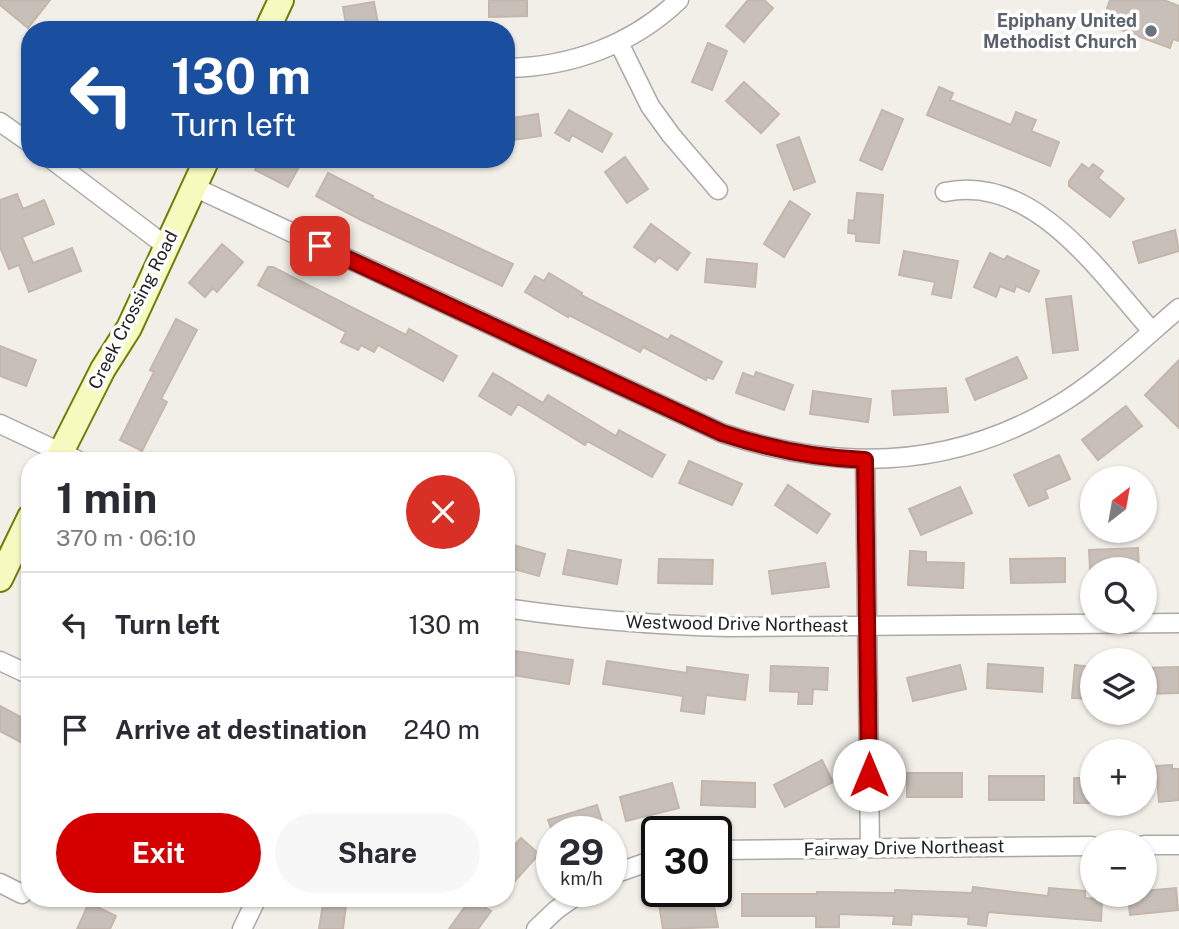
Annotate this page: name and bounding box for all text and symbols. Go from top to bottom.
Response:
place label: Epiphany United Methodist Church [983,10,1137,52]
marker: Epiphany United Methodist Church [1143,23,1159,39]
text: 130 m [171,47,311,105]
icon: left [56,49,147,140]
text: Turn left [171,106,296,143]
pin [290,216,350,276]
street label: Creek Crossing Road [83,227,182,392]
icon: arrive [301,227,339,265]
north arrow [1080,466,1157,542]
map controls [1080,466,1157,907]
text: 1 min [56,473,157,522]
button: close [406,475,480,549]
text: 370 m · 06:10 [56,524,196,551]
button: search [1080,557,1157,634]
icon: left [56,606,94,644]
text: Turn left [115,609,220,640]
text: 130 m [408,609,480,640]
street label: Westwood Drive Northeast [625,611,849,636]
button: layers [1080,648,1157,725]
icon: arrive [56,711,94,749]
text: Arrive at destination [115,714,367,745]
text: 240 m [403,714,480,745]
position arrow [832,738,906,812]
button: + [1080,739,1157,816]
button: Exit [56,813,261,893]
button: Share [275,813,480,893]
speed limit sign: 30 [641,816,732,907]
button: − [1080,830,1157,907]
text: 29 [559,832,604,873]
street label: Fairway Drive Northeast [803,835,1005,860]
text: km/h [560,868,603,889]

